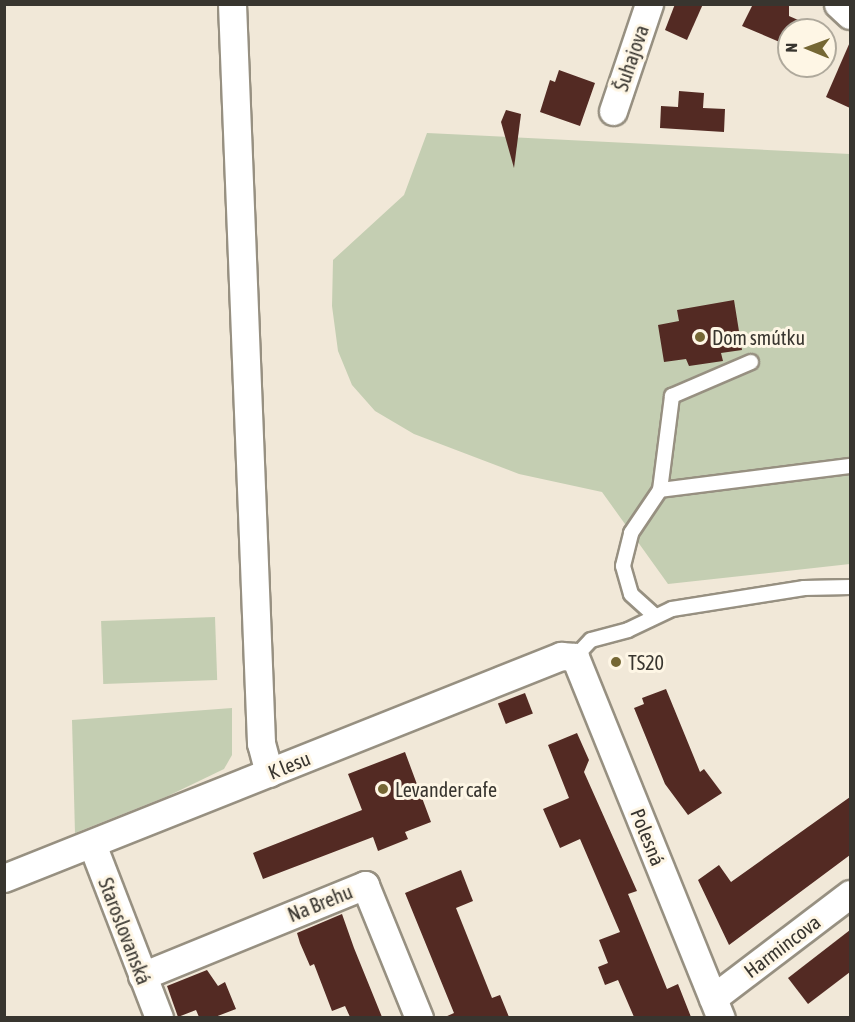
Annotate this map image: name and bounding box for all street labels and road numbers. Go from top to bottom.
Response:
street label: Šuhajova [609,22,653,94]
street label: K lesu [264,746,314,784]
street label: Polesná [626,805,670,869]
street label: Staroslovanská [94,874,156,988]
street label: Na Brehu [284,879,356,927]
street label: Harmincova [739,909,825,983]

